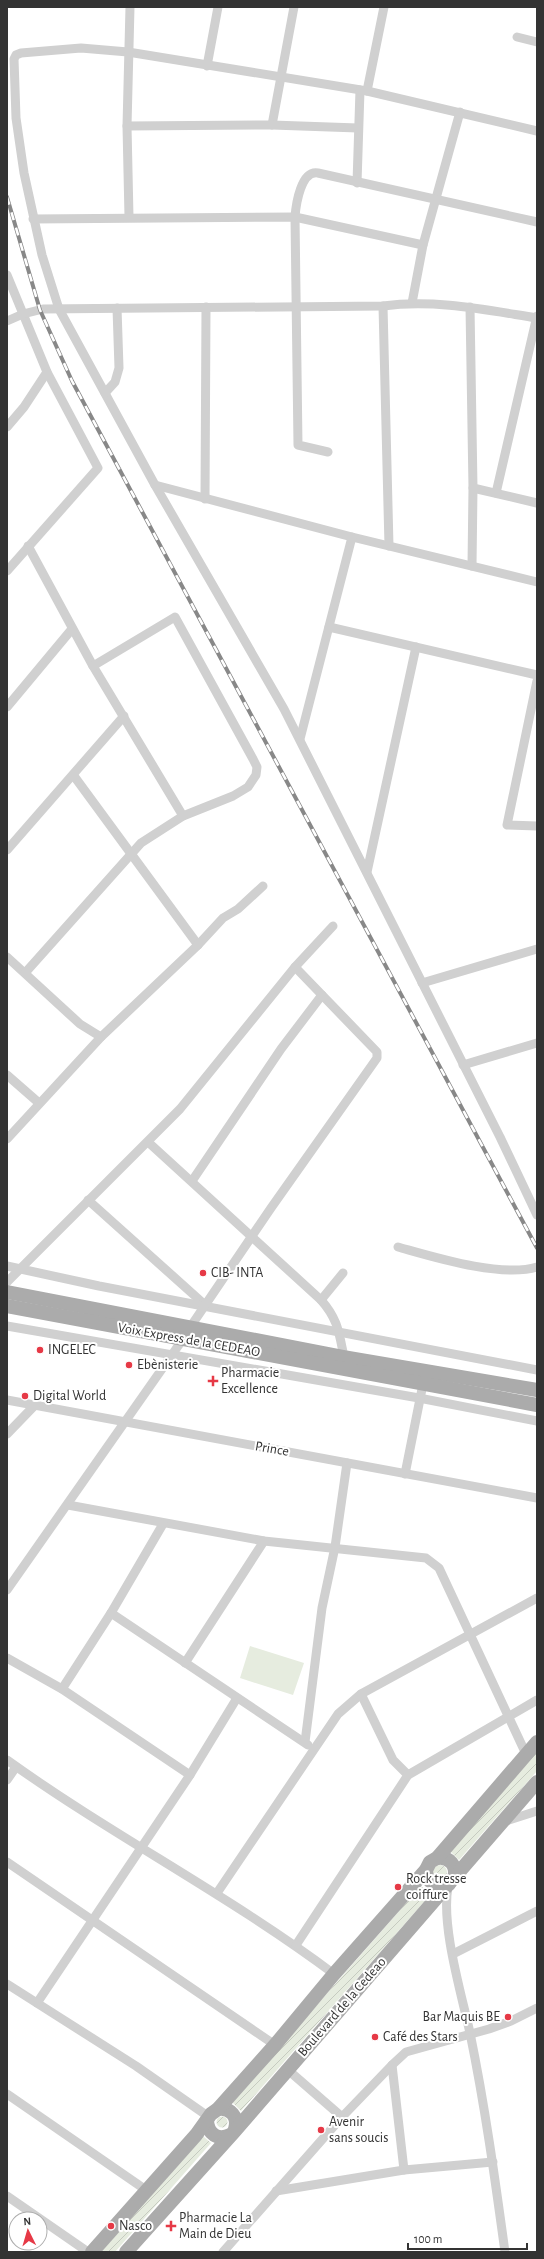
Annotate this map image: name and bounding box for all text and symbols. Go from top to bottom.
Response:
place label: CIB- INTA [211,1266,263,1280]
marker: CIB- INTA [198,1268,208,1278]
street label: Voix Express de la CEDEAO [117,1321,261,1359]
place label: INGELEC [48,1343,96,1357]
marker: INGELEC [35,1345,45,1355]
place label: Ebènisterie [137,1358,198,1372]
marker: Ebènisterie [124,1360,134,1370]
place label: Pharmacie Excellence [221,1366,279,1396]
marker: Pharmacie Excellence [208,1376,218,1386]
place label: Digital World [33,1389,106,1403]
marker: Digital World [20,1391,30,1401]
street label: Prince [254,1439,290,1459]
place label: Rock tresse coiffure [406,1872,466,1902]
marker: Rock tresse coiffure [393,1882,403,1892]
street label: Boulevard de la Cedeao [295,1955,389,2059]
place label: Bar Maquis BE [423,2010,500,2024]
marker: Bar Maquis BE [503,2012,513,2022]
place label: Café des Stars [383,2030,458,2044]
marker: Café des Stars [370,2032,380,2042]
place label: Avenir sans soucis [329,2115,388,2145]
marker: Avenir sans soucis [316,2125,326,2135]
north arrow [8,2211,48,2251]
place label: Pharmacie La Main de Dieu [179,2211,252,2241]
text: N [23,2216,31,2227]
place label: Nasco [119,2219,152,2233]
marker: Nasco [106,2221,116,2231]
marker: Pharmacie La Main de Dieu [166,2221,176,2231]
scale bar [408,2225,527,2251]
text: 100 m [414,2233,442,2245]

